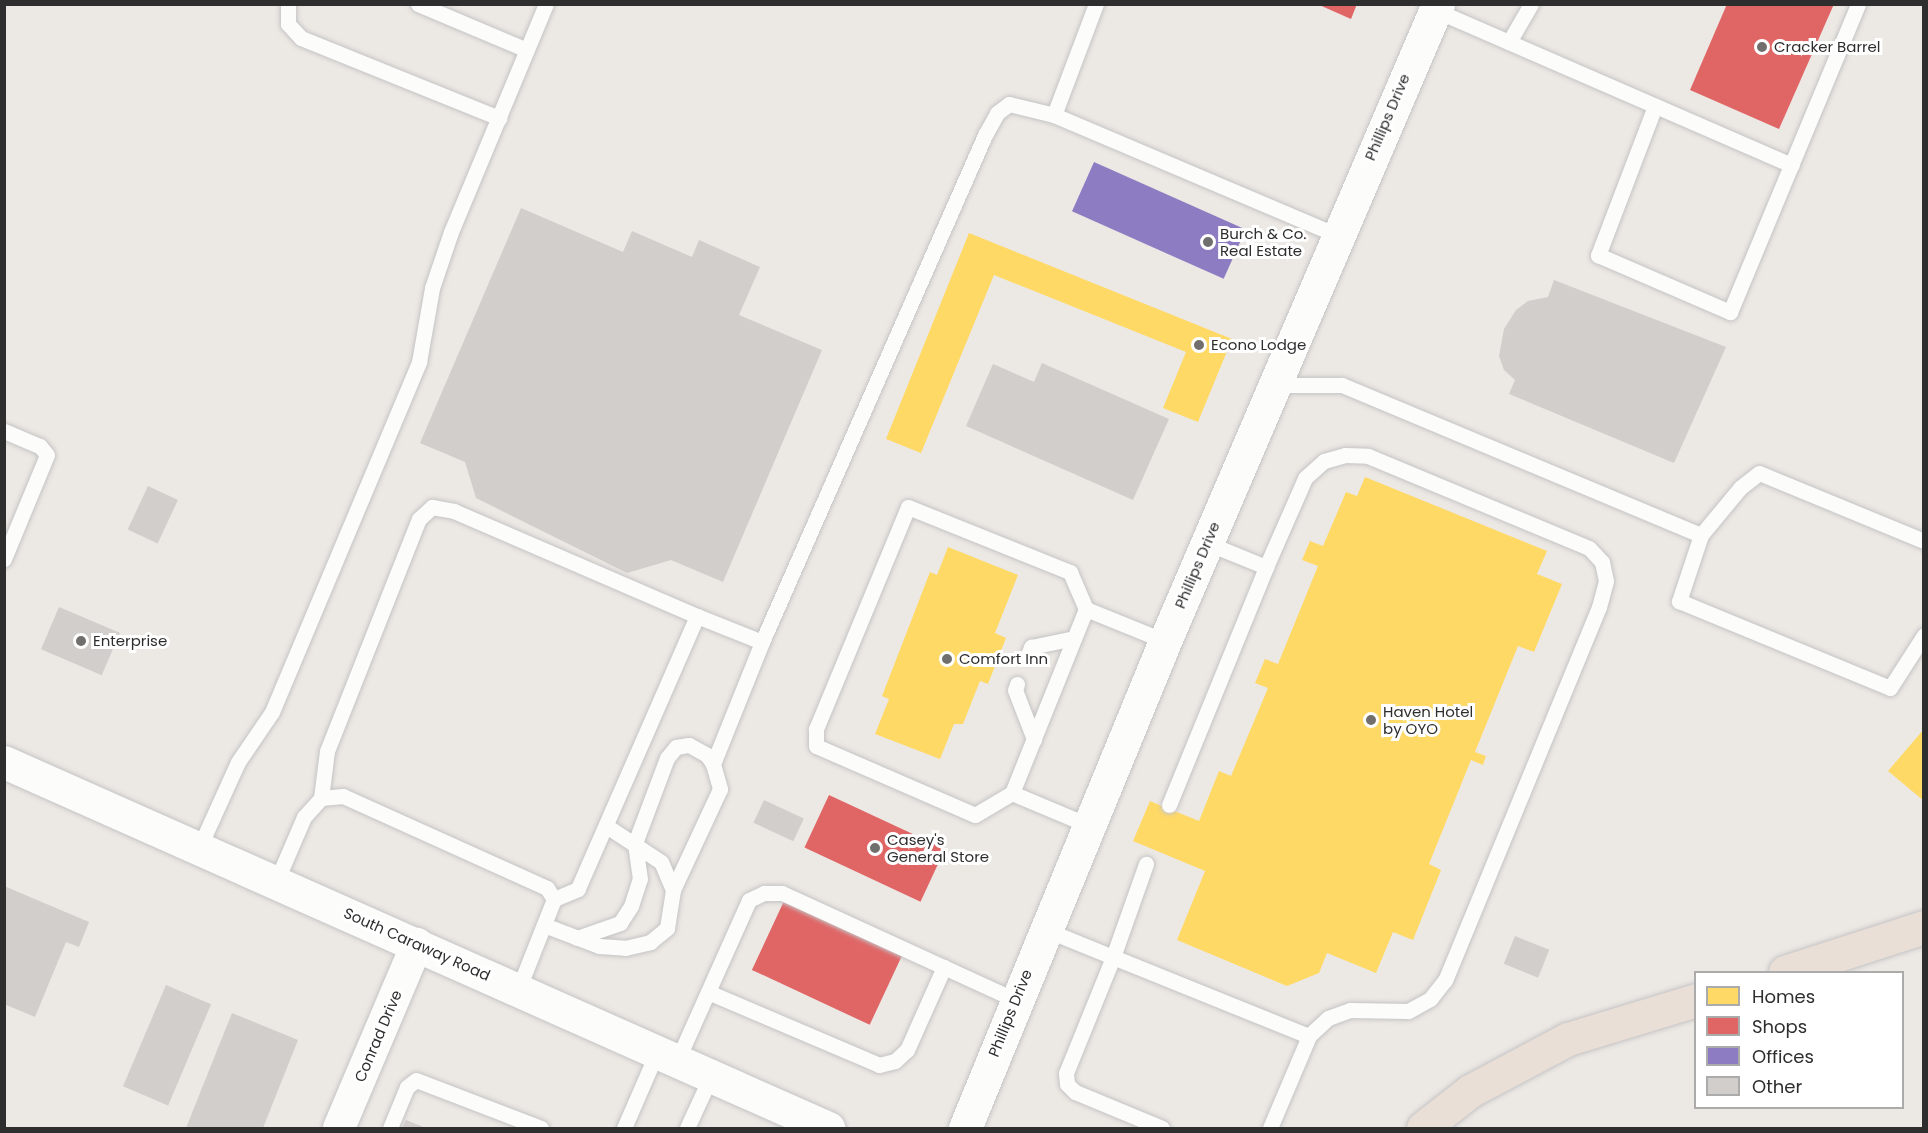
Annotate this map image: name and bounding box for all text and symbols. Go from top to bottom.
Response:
place label: Cracker Barrel [1774,38,1881,56]
marker: Cracker Barrel [1755,40,1769,54]
street label: Phillips Drive [1361,71,1413,163]
place label: Burch & Co. Real Estate [1220,224,1307,259]
marker: Burch & Co. Real Estate [1201,235,1215,249]
place label: Econo Lodge [1211,336,1306,354]
marker: Econo Lodge [1192,338,1206,352]
street label: Phillips Drive [1171,519,1223,611]
place label: Enterprise [93,632,167,650]
marker: Enterprise [74,634,88,648]
place label: Comfort Inn [959,650,1048,668]
marker: Comfort Inn [940,652,954,666]
place label: Haven Hotel by OYO [1383,702,1473,737]
marker: Haven Hotel by OYO [1364,713,1378,727]
place label: Casey's General Store [887,830,989,865]
marker: Casey's General Store [868,841,882,855]
street label: South Caraway Road [341,904,493,984]
street label: Phillips Drive [984,967,1036,1059]
legend [1694,971,1904,1109]
text: Homes [1752,984,1815,1009]
street label: Conrad Drive [351,987,405,1085]
text: Shops [1752,1014,1807,1039]
text: Offices [1752,1044,1814,1069]
text: Other [1752,1074,1802,1099]

